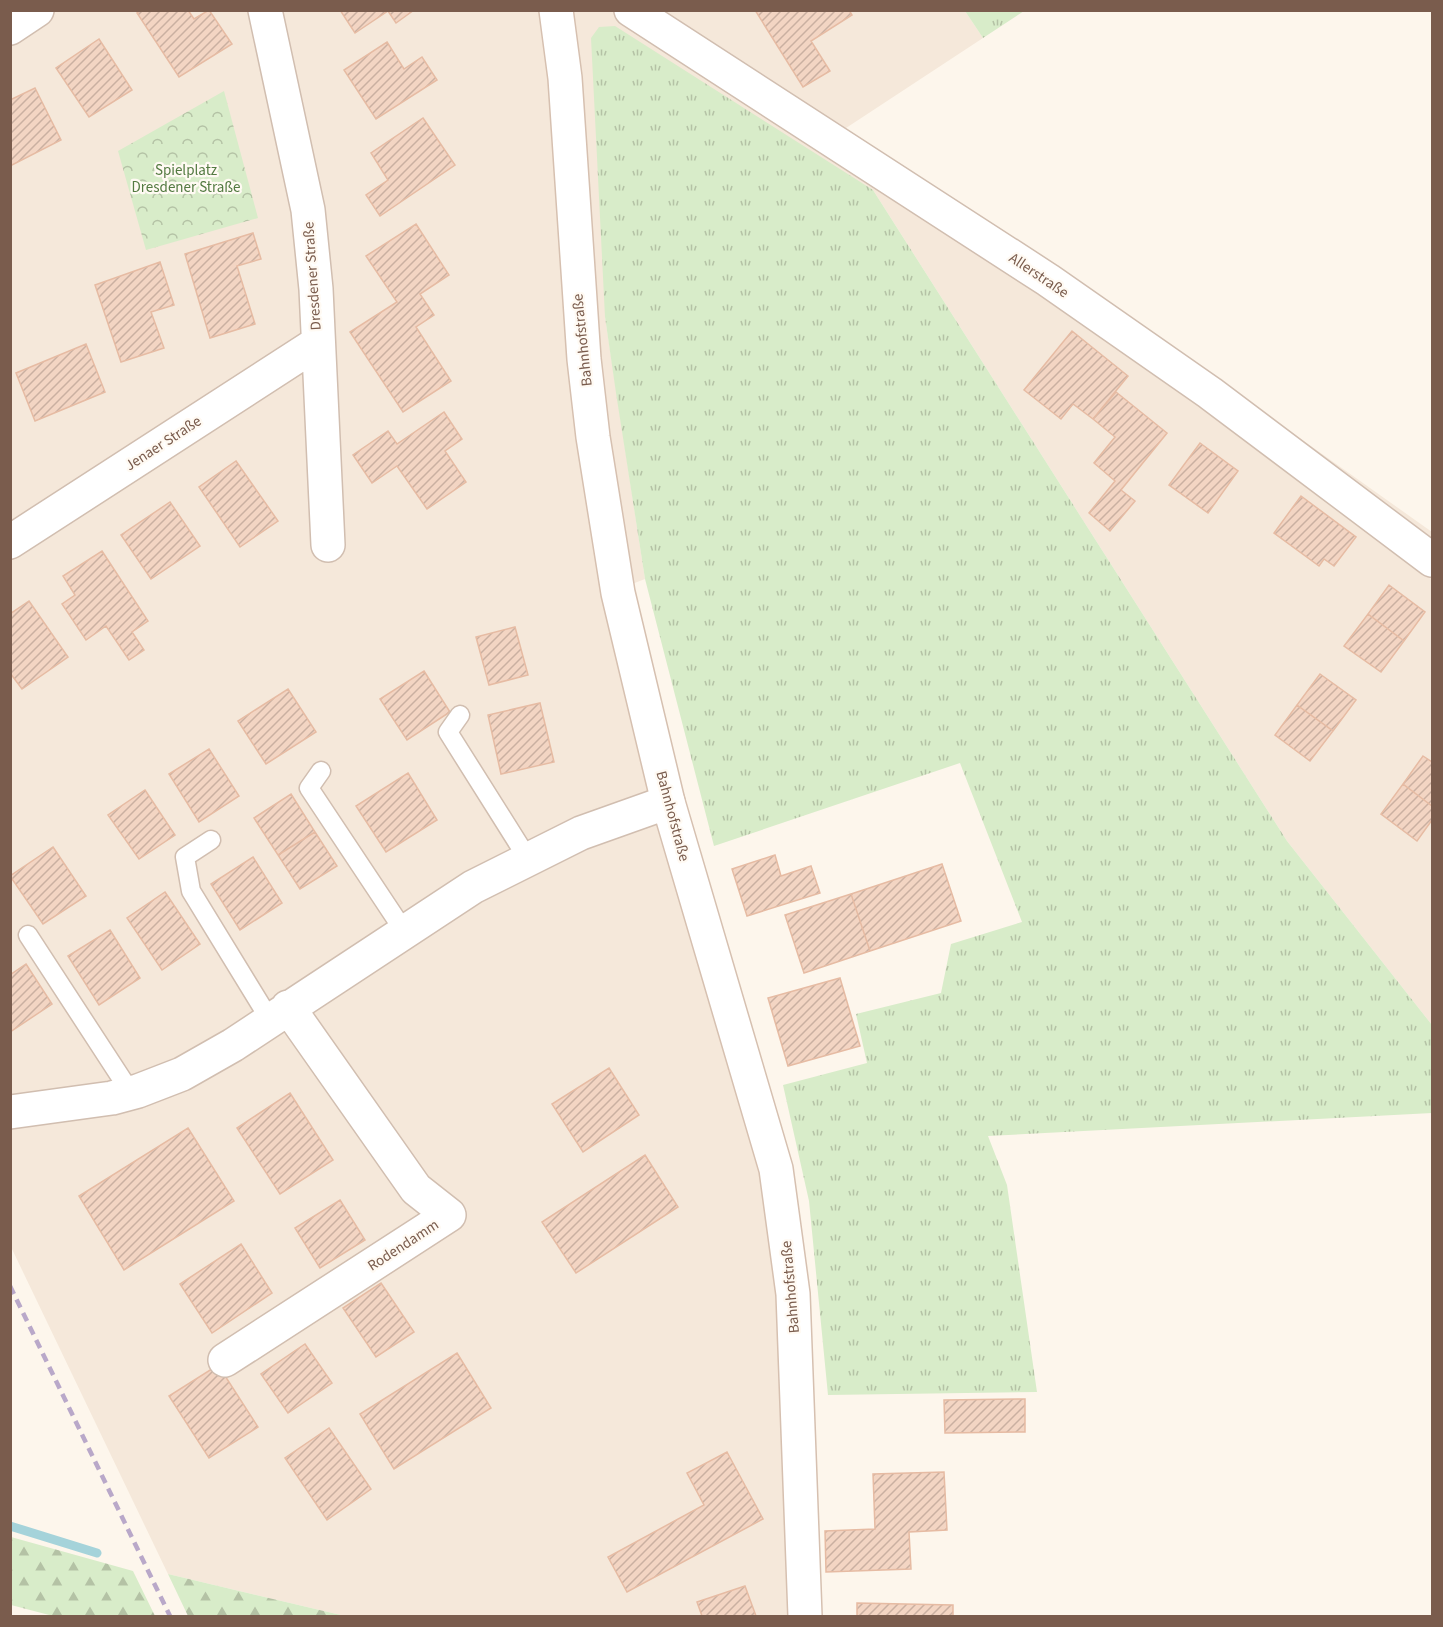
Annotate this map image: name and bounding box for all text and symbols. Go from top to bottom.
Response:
park label: Spielplatz Dresdener Straße [132,160,240,198]
street label: Dresdener Straße [298,221,327,331]
street label: Allerstraße [1005,248,1073,303]
street label: Bahnhofstraße [567,293,598,387]
street label: Jenaer Straße [121,411,206,476]
street label: Bahnhofstraße [650,769,695,864]
street label: Rodendamm [363,1214,443,1276]
street label: Bahnhofstraße [776,1240,805,1334]

